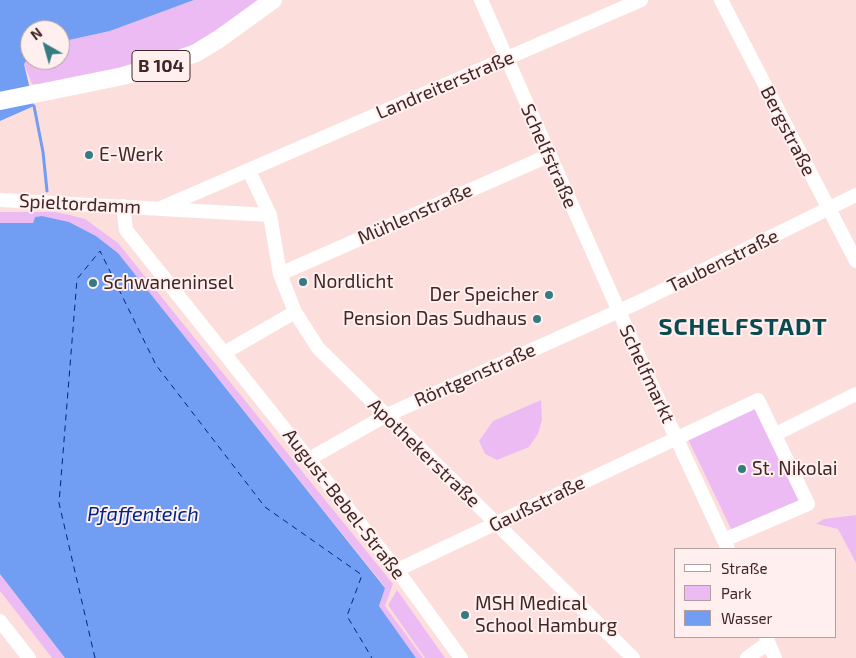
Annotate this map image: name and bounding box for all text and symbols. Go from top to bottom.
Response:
north arrow [20,20,70,70]
text: N [27,24,45,43]
street label: Landreiterstraße [373,46,517,124]
road number: B 104 [132,50,190,82]
street label: Bergstraße [756,82,820,180]
street label: Schelfstraße [516,100,582,212]
place label: E-Werk [99,144,163,166]
marker: E-Werk [83,149,95,161]
street label: Mühlenstraße [354,178,476,250]
street label: Spieltordamm [18,189,142,219]
street label: Taubenstraße [664,224,782,298]
place label: Nordlicht [313,271,393,293]
place label: Schwaneninsel [103,272,234,294]
marker: Nordlicht [297,276,309,288]
marker: Schwaneninsel [87,277,99,289]
place label: Der Speicher [430,284,539,306]
marker: Der Speicher [543,289,555,301]
place label: Pension Das Sudhaus [343,308,527,330]
marker: Pension Das Sudhaus [531,313,543,325]
district label: SCHELFSTADT [657,313,829,341]
street label: Schelfmarkt [614,321,680,427]
street label: Röntgenstraße [411,338,539,412]
street label: Apothekerstraße [363,394,485,512]
street label: August-Bebel-Straße [278,424,410,584]
place label: St. Nikolai [752,458,837,480]
marker: St. Nikolai [736,463,748,475]
street label: Gaußstraße [485,471,589,537]
water label: Pfaffenteich [87,502,199,526]
legend [674,548,836,638]
text: Straße [721,559,767,577]
text: Park [721,584,752,602]
place label: MSH Medical School Hamburg [475,593,617,637]
marker: MSH Medical School Hamburg [459,609,471,621]
text: Wasser [721,609,773,627]

